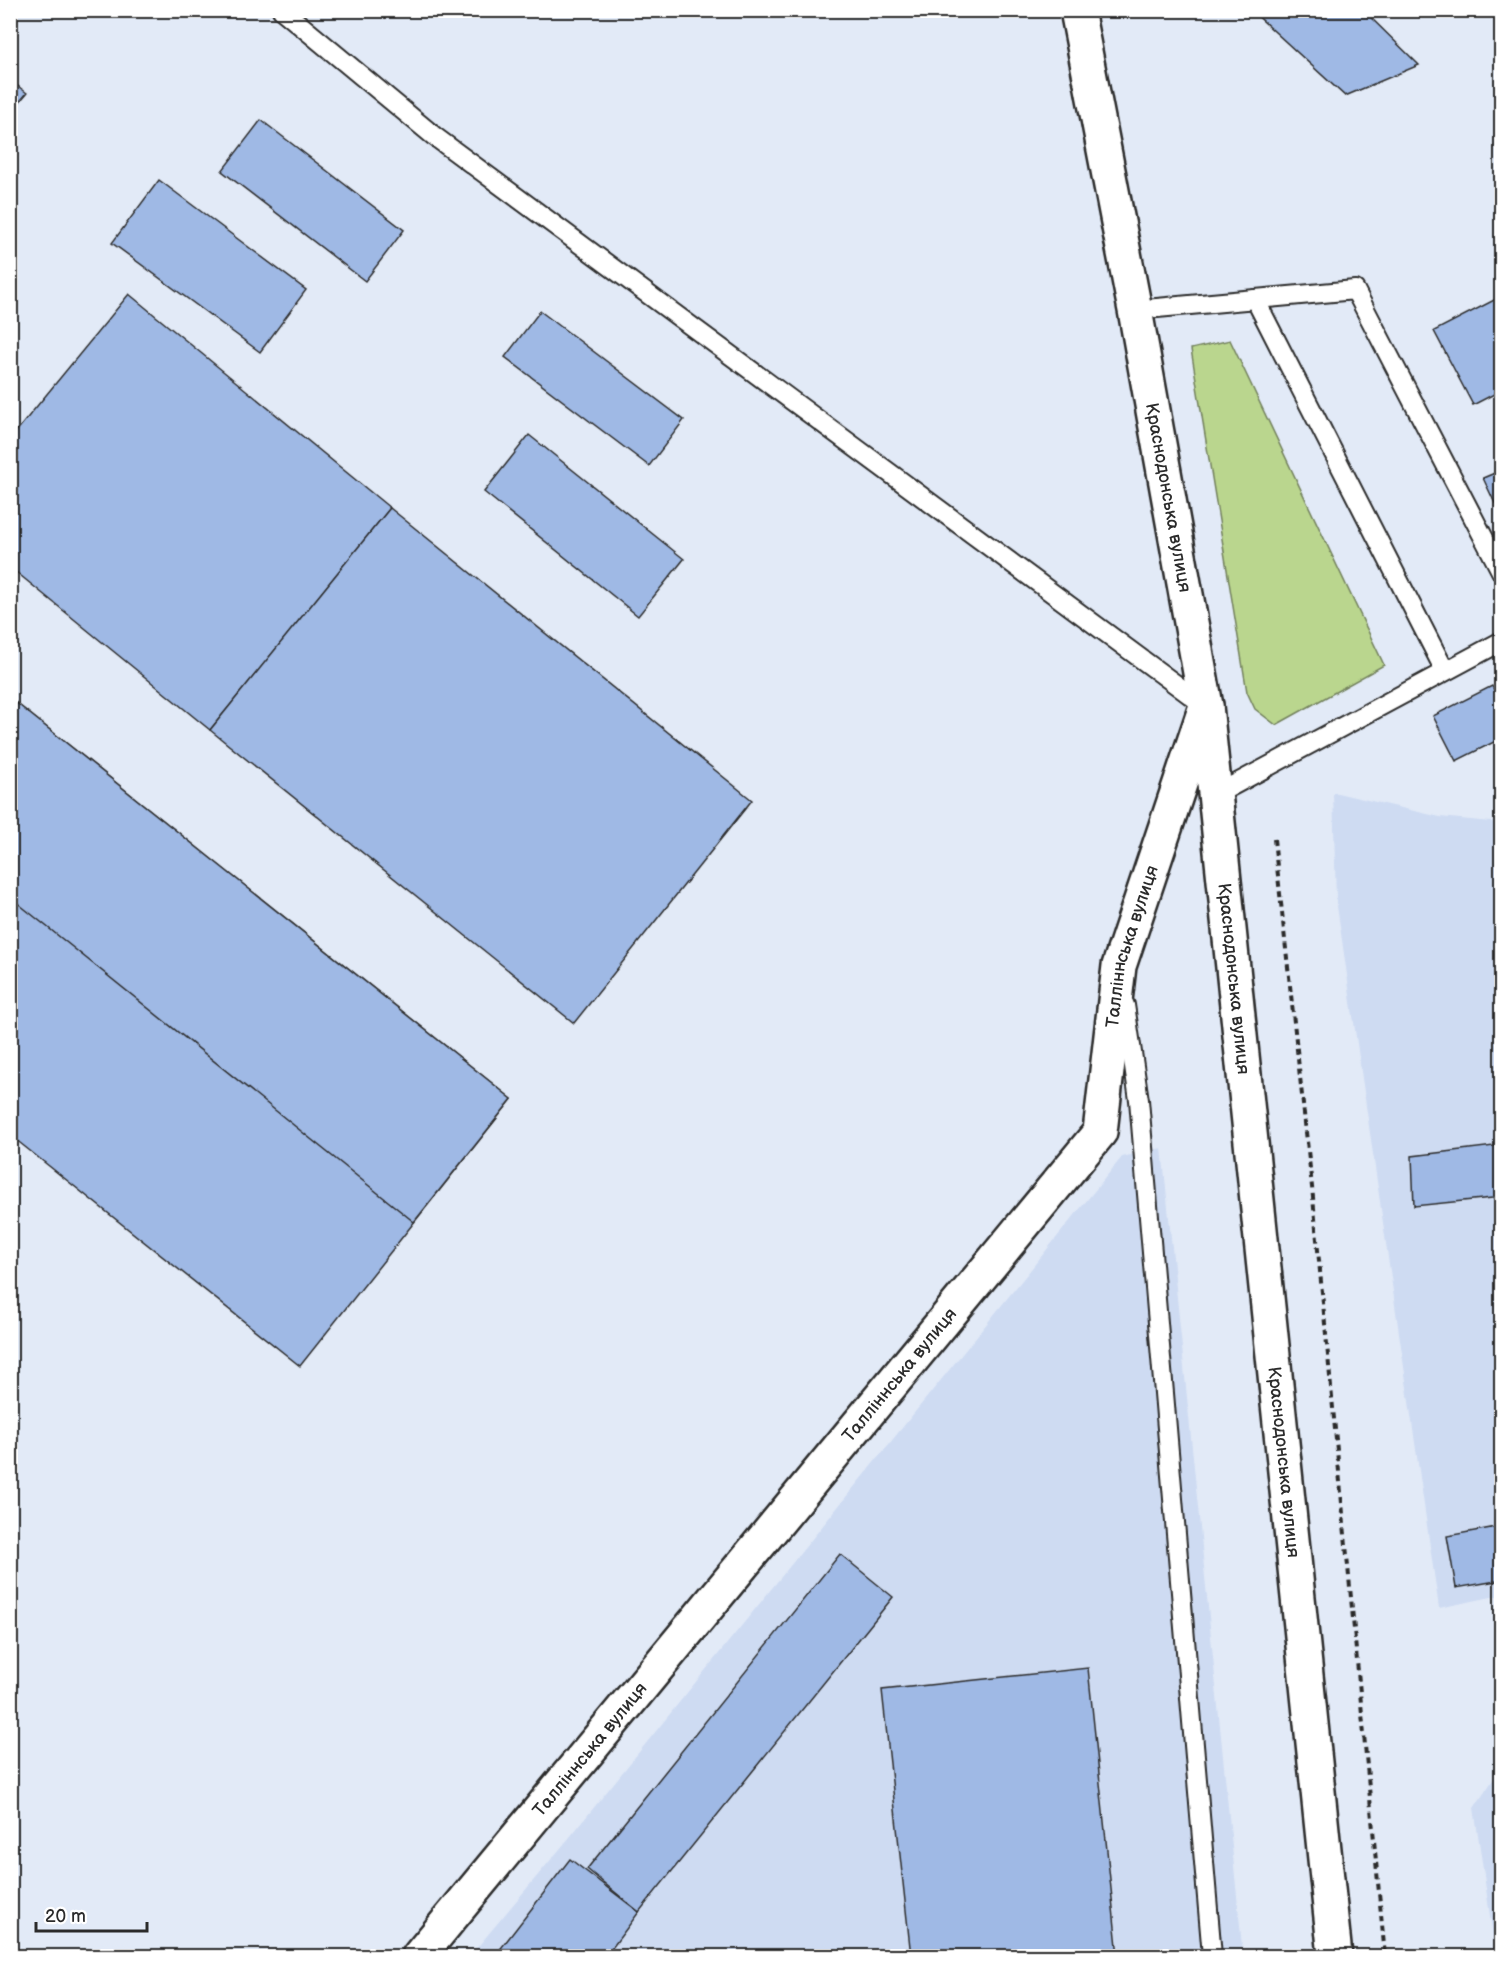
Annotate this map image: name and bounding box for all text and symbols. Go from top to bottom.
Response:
street label: Краснодонська вулиця [1141,401,1195,594]
street label: Талліннська вулиця [1102,863,1163,1029]
street label: Краснодонська вулиця [1213,882,1254,1075]
street label: Талліннська вулиця [838,1304,961,1446]
street label: Краснодонська вулиця [1263,1366,1304,1559]
street label: Талліннська вулиця [529,1678,652,1821]
scale bar [36,1895,147,1933]
text: 20 m [45,1906,86,1927]

